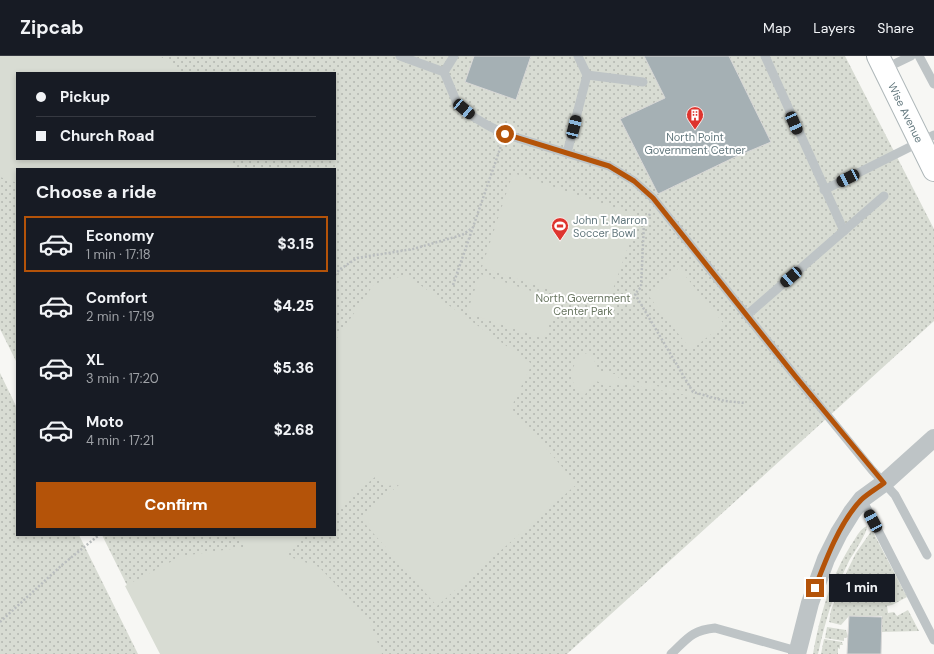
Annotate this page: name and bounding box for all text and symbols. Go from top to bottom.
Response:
text: Zipcab [20,15,84,40]
text: Map [763,19,791,37]
text: Layers [813,19,855,37]
text: Share [877,19,914,37]
street label: Wise Avenue [885,80,926,145]
text: Pickup [60,87,110,107]
car [451,97,477,121]
building icon: North Point Government Cetner [685,105,705,130]
car [784,110,804,136]
car [565,114,583,140]
route start [496,125,514,143]
text: Church Road [60,126,154,146]
place label: North Point Government Cetner [644,130,746,157]
car [835,167,861,189]
text: Choose a ride [36,180,157,204]
place label: John T. Marron Soccer Bowl [573,213,647,240]
sports icon: John T. Marron Soccer Bowl [550,216,570,241]
icon: car [38,226,74,262]
text: Economy [86,226,154,246]
text: $3.15 [278,234,314,254]
text: 1 min · 17:18 [86,246,151,263]
car [778,265,804,289]
icon: car [38,288,74,324]
text: Comfort [86,288,147,308]
park label: North Government Center Park [535,291,631,318]
text: $4.25 [273,296,314,316]
text: 2 min · 17:19 [86,308,154,325]
icon: car [38,350,74,386]
text: XL [86,350,104,370]
text: $5.36 [273,358,314,378]
text: 3 min · 17:20 [86,370,159,387]
icon: car [38,412,74,448]
text: Moto [86,412,124,432]
text: $2.68 [274,420,314,440]
text: 4 min · 17:21 [86,432,154,449]
button: Confirm [36,482,316,528]
car [862,508,884,534]
callout: 1 min [829,574,895,602]
route end [806,579,824,597]
text: 1 min [846,579,878,596]

